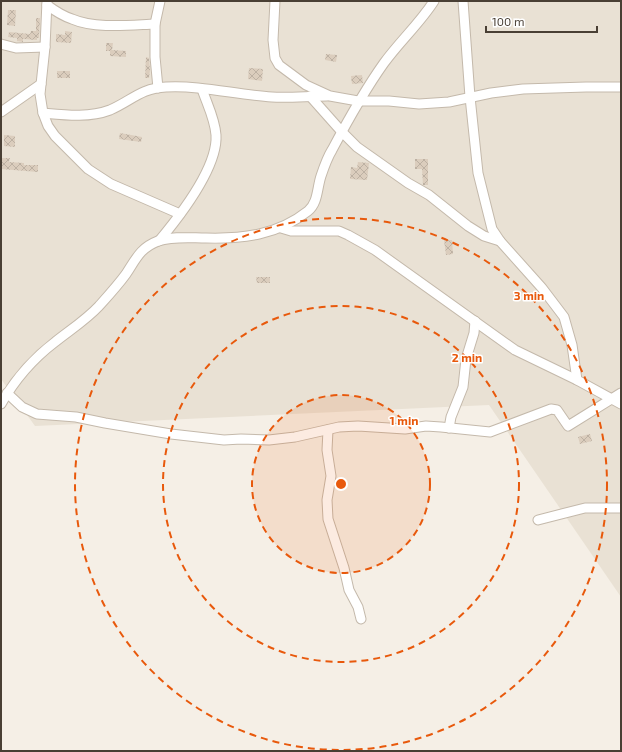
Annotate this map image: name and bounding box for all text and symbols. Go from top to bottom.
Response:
scale bar [486,8,597,34]
text: 100 m [492,14,524,28]
text: 3 min [514,288,544,302]
text: 2 min [452,350,482,364]
text: 1 min [390,413,418,427]
centre of rings [334,477,348,491]

